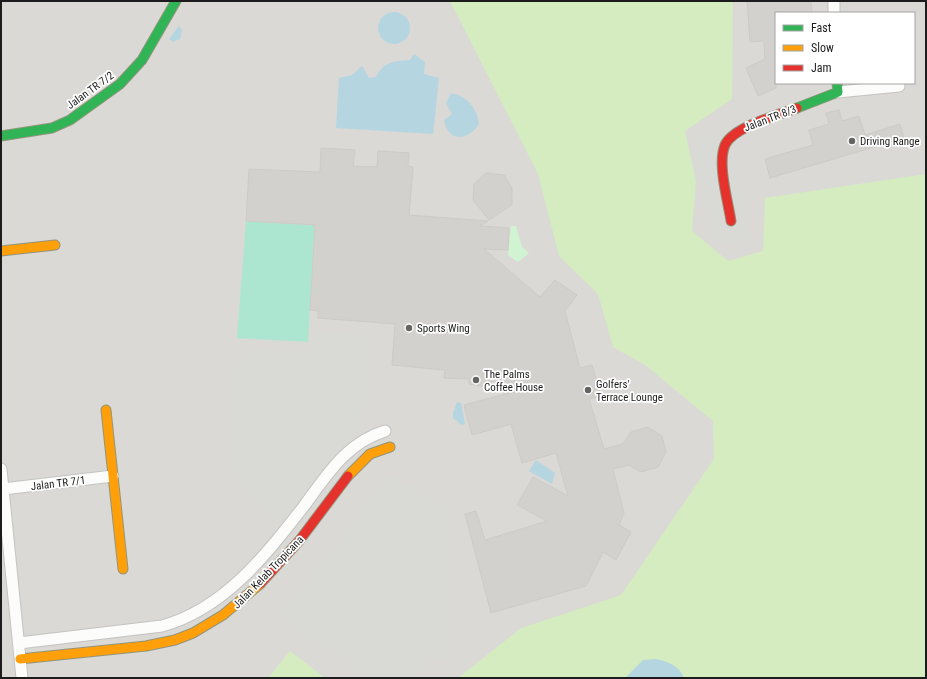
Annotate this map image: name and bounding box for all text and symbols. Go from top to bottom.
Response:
legend [775,12,915,84]
text: Fast [811,21,832,35]
text: Slow [811,41,834,55]
text: Jam [811,61,832,75]
street label: Jalan TR 7/2 [64,69,116,112]
street label: Jalan TR 8/3 [742,103,798,134]
place label: Driving Range [860,135,920,148]
marker: Driving Range [847,136,857,146]
place label: Sports Wing [417,322,470,335]
marker: Sports Wing [404,323,414,333]
place label: The Palms Coffee House [484,368,543,394]
marker: The Palms Coffee House [471,375,481,385]
place label: Golfers' Terrace Lounge [596,378,663,404]
marker: Golfers' Terrace Lounge [583,385,593,395]
street label: Jalan TR 7/1 [30,474,86,493]
street label: Jalan Kelab Tropicana [230,533,306,611]

